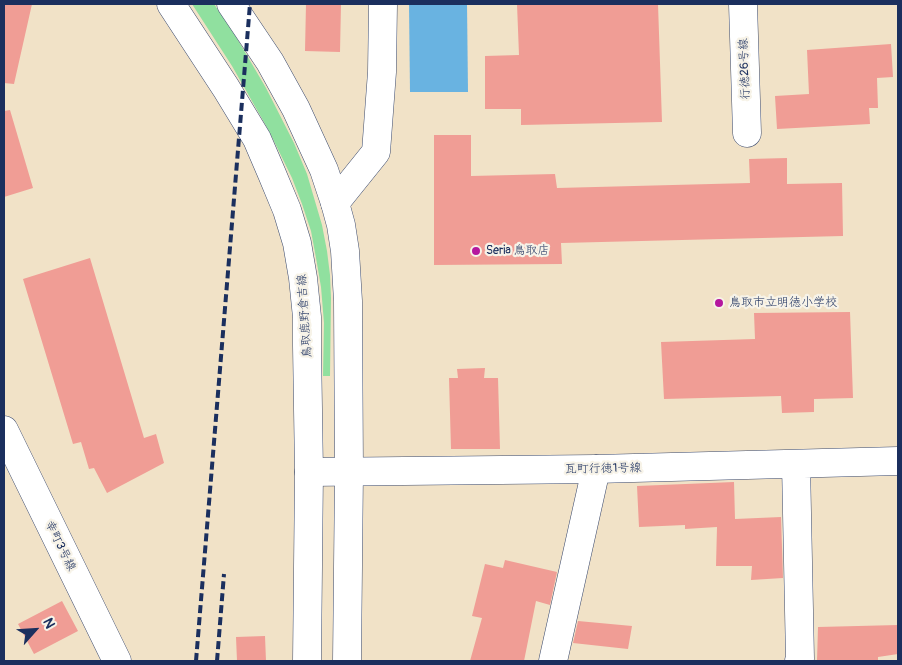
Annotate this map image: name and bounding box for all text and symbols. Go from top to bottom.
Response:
street label: 行徳26号線 [737,38,753,100]
place label: Seria 鳥取店 [486,244,550,258]
marker: Seria 鳥取店 [470,245,482,257]
street label: 鳥取鹿野倉吉線 [295,274,315,358]
place label: 鳥取市立明徳小学校 [729,296,837,310]
marker: 鳥取市立明徳小学校 [713,297,725,309]
street label: 瓦町行徳1号線 [565,461,641,477]
street label: 幸町3号線 [42,518,78,574]
north arrow [10,605,60,655]
text: N [39,615,59,631]

